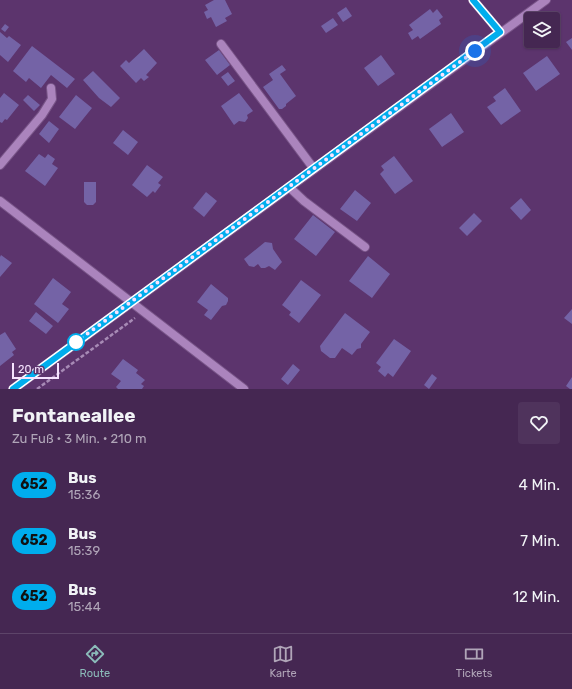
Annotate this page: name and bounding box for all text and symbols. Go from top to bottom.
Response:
map controls [524,12,560,48]
button: layers [524,12,560,48]
your location [465,41,485,61]
unlabelled marker [67,333,85,351]
scale bar [12,361,59,380]
text: 20 m [18,363,44,376]
button: heart [518,402,560,444]
text: Fontaneallee [12,404,136,427]
text: Zu Fuß · 3 Min. · 210 m [12,431,147,446]
text: Bus [68,469,96,487]
text: 652 [20,476,48,493]
text: 4 Min. [519,476,560,494]
text: 15:36 [68,487,100,502]
text: Bus [68,525,96,543]
text: 652 [20,532,48,549]
text: 7 Min. [520,532,560,550]
text: 15:39 [68,543,100,558]
text: Bus [68,581,96,599]
text: 652 [20,588,48,605]
text: 12 Min. [513,588,560,606]
text: 15:44 [68,599,101,614]
tab: Route [80,643,110,680]
tab: Karte [269,643,297,680]
tab: Tickets [456,643,492,680]

